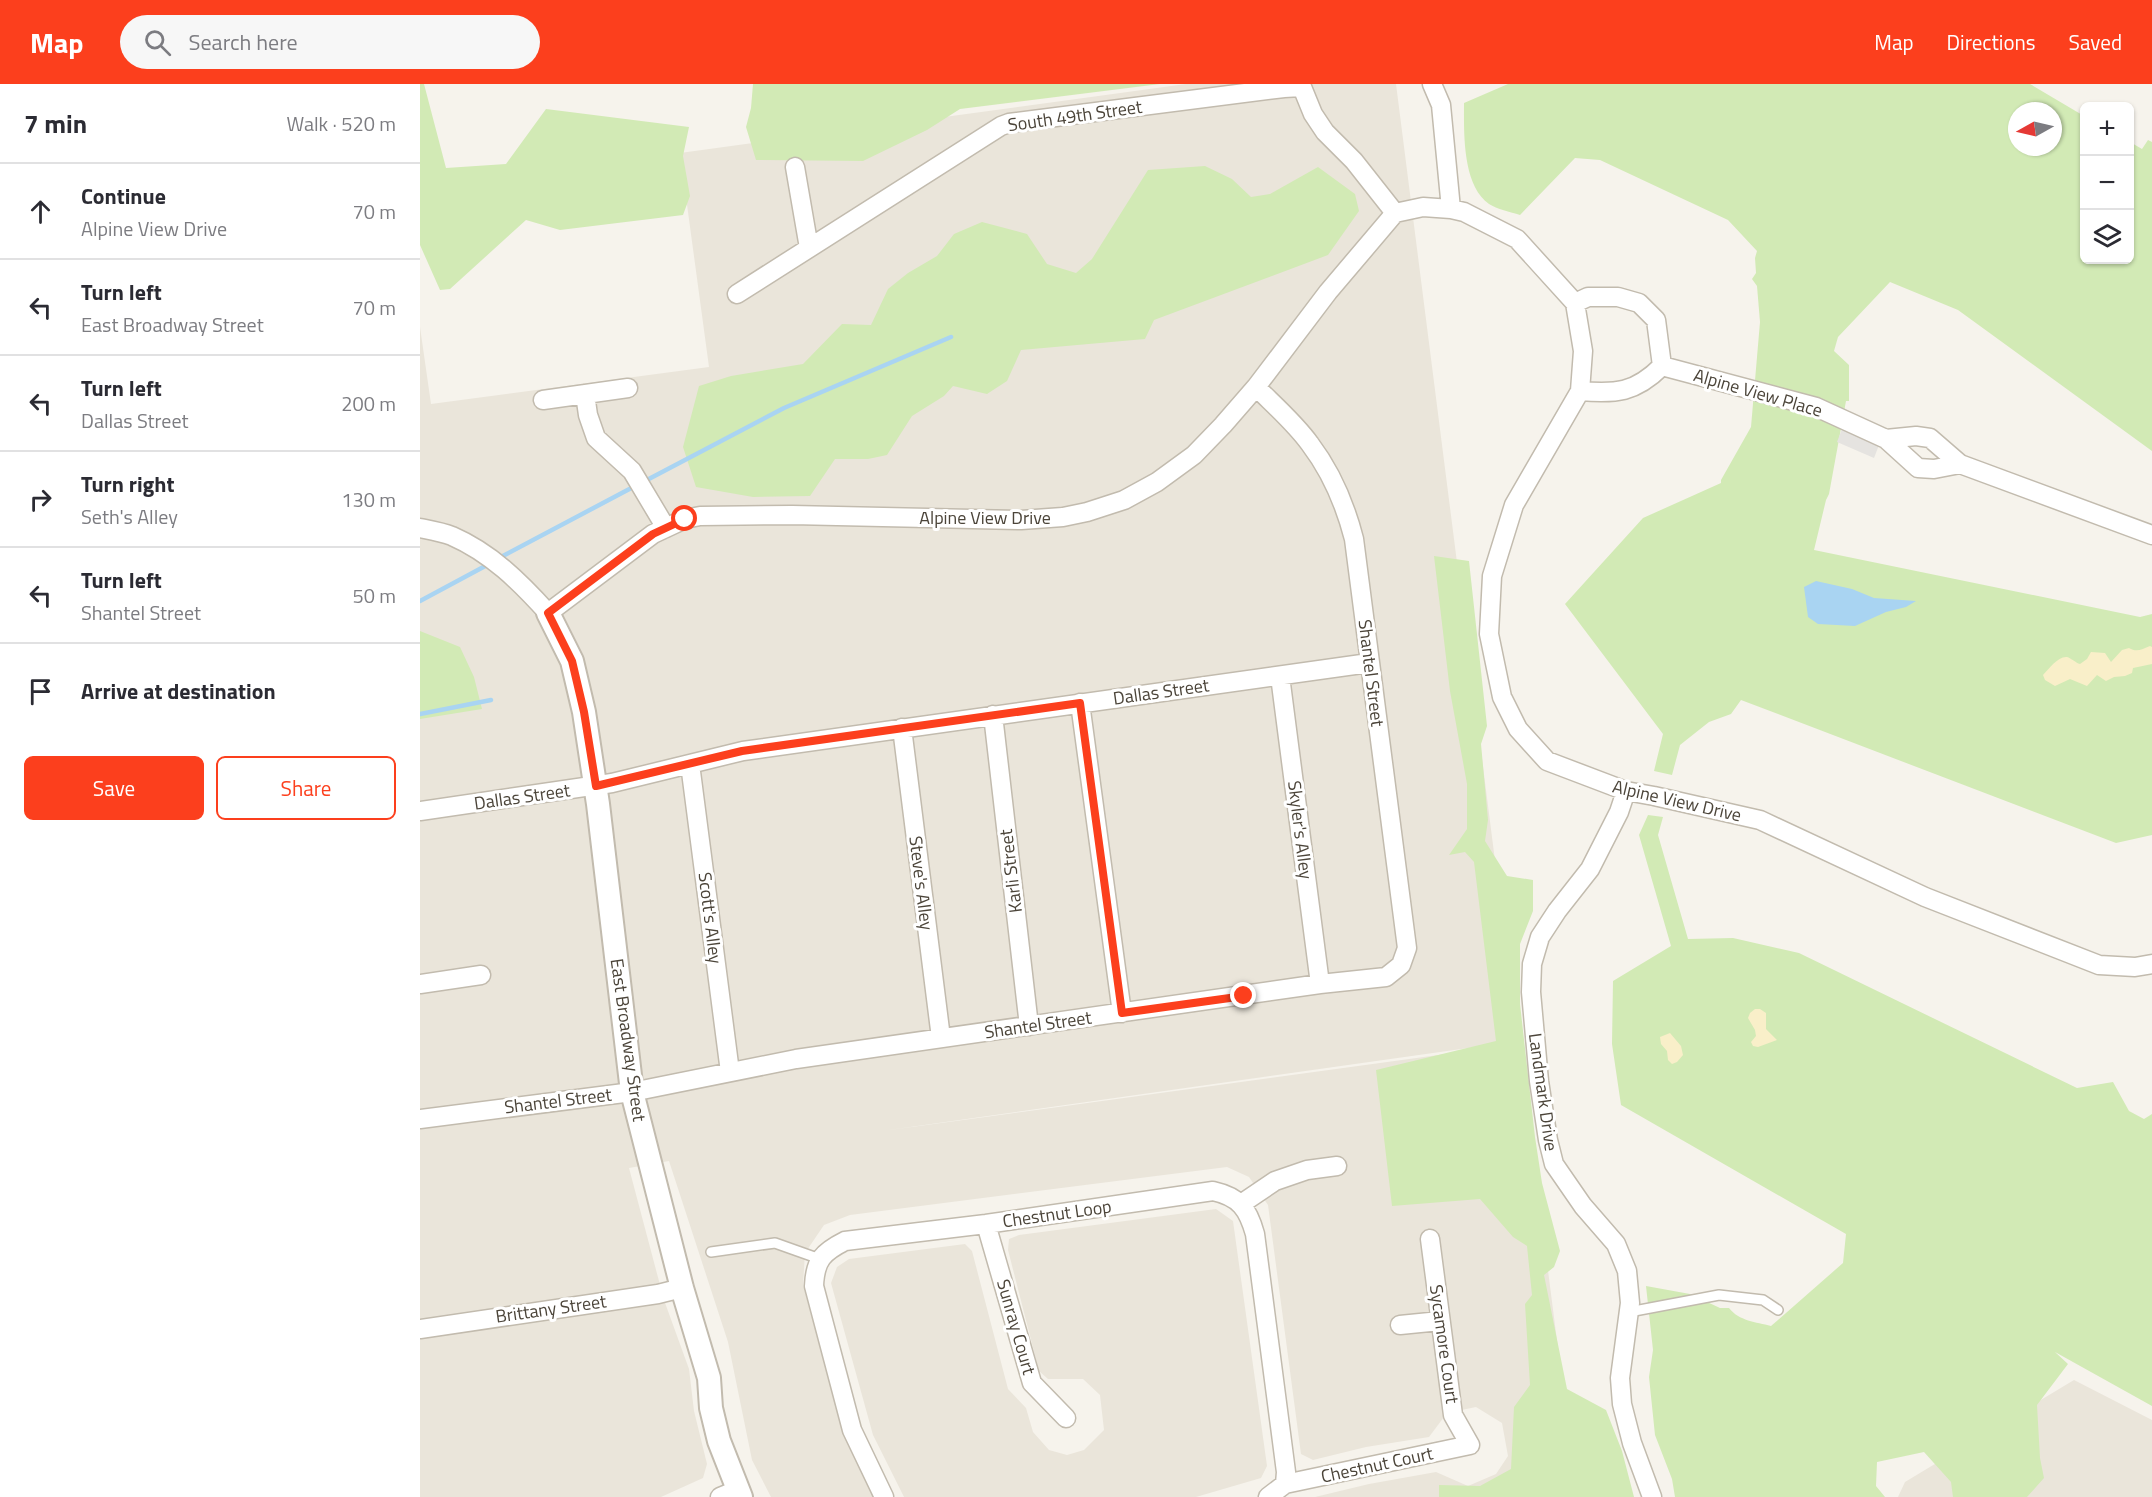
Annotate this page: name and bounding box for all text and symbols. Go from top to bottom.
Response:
search box [120,15,540,69]
text: Map [30,21,84,64]
text: Search here [189,25,298,59]
icon: search [141,26,174,59]
text: Map [1874,26,1914,58]
text: Directions [1947,26,2036,58]
text: Saved [2069,26,2122,58]
street label: South 49th Street [1006,93,1144,138]
north arrow [2008,102,2062,156]
map controls [2080,102,2134,264]
button: + [2080,102,2134,156]
text: 7 min [24,104,87,143]
text: Walk · 520 m [287,108,396,139]
button: − [2080,156,2134,210]
text: Continue [81,179,166,213]
icon: ahead [24,195,57,228]
text: 70 m [352,196,396,227]
button: layers [2080,210,2134,264]
text: Alpine View Drive [81,213,227,244]
text: Turn left [81,275,162,309]
icon: left [24,291,57,324]
text: 70 m [352,292,396,323]
text: East Broadway Street [81,309,264,340]
street label: Alpine View Place [1691,361,1826,424]
text: Turn left [81,371,162,405]
icon: left [24,387,57,420]
text: 200 m [341,388,396,419]
text: Dallas Street [81,405,188,436]
text: Turn right [81,467,175,501]
icon: right [24,483,57,516]
text: 130 m [341,484,396,515]
text: Seth's Alley [81,501,178,532]
street label: Alpine View Drive [919,504,1051,531]
route start [671,505,697,531]
text: Turn left [81,563,162,597]
icon: left [24,579,57,612]
text: 50 m [352,580,396,611]
text: Shantel Street [81,597,201,628]
street label: Shantel Street [1352,618,1392,729]
street label: Dallas Street [1111,671,1211,712]
text: Arrive at destination [81,674,276,708]
icon: arrive [24,675,57,708]
button: Save [24,756,204,820]
button: Share [216,756,396,820]
street label: Alpine View Drive [1610,773,1744,828]
street label: Dallas Street [472,776,572,817]
street label: Skyler's Alley [1281,779,1320,881]
street label: Karli Street [992,827,1029,914]
street label: Steve's Alley [902,834,941,932]
street label: Scott's Alley [691,871,730,966]
street label: East Broadway Street [604,957,653,1124]
route end [1230,982,1256,1008]
street label: Shantel Street [983,1004,1094,1045]
street label: Landmark Drive [1522,1031,1565,1153]
street label: Shantel Street [503,1080,614,1120]
street label: Chestnut Loop [1001,1192,1113,1235]
street label: Sunray Court [990,1276,1043,1378]
street label: Sycamore Court [1423,1283,1466,1406]
street label: Brittany Street [494,1287,609,1330]
street label: Chestnut Court [1318,1439,1436,1490]

